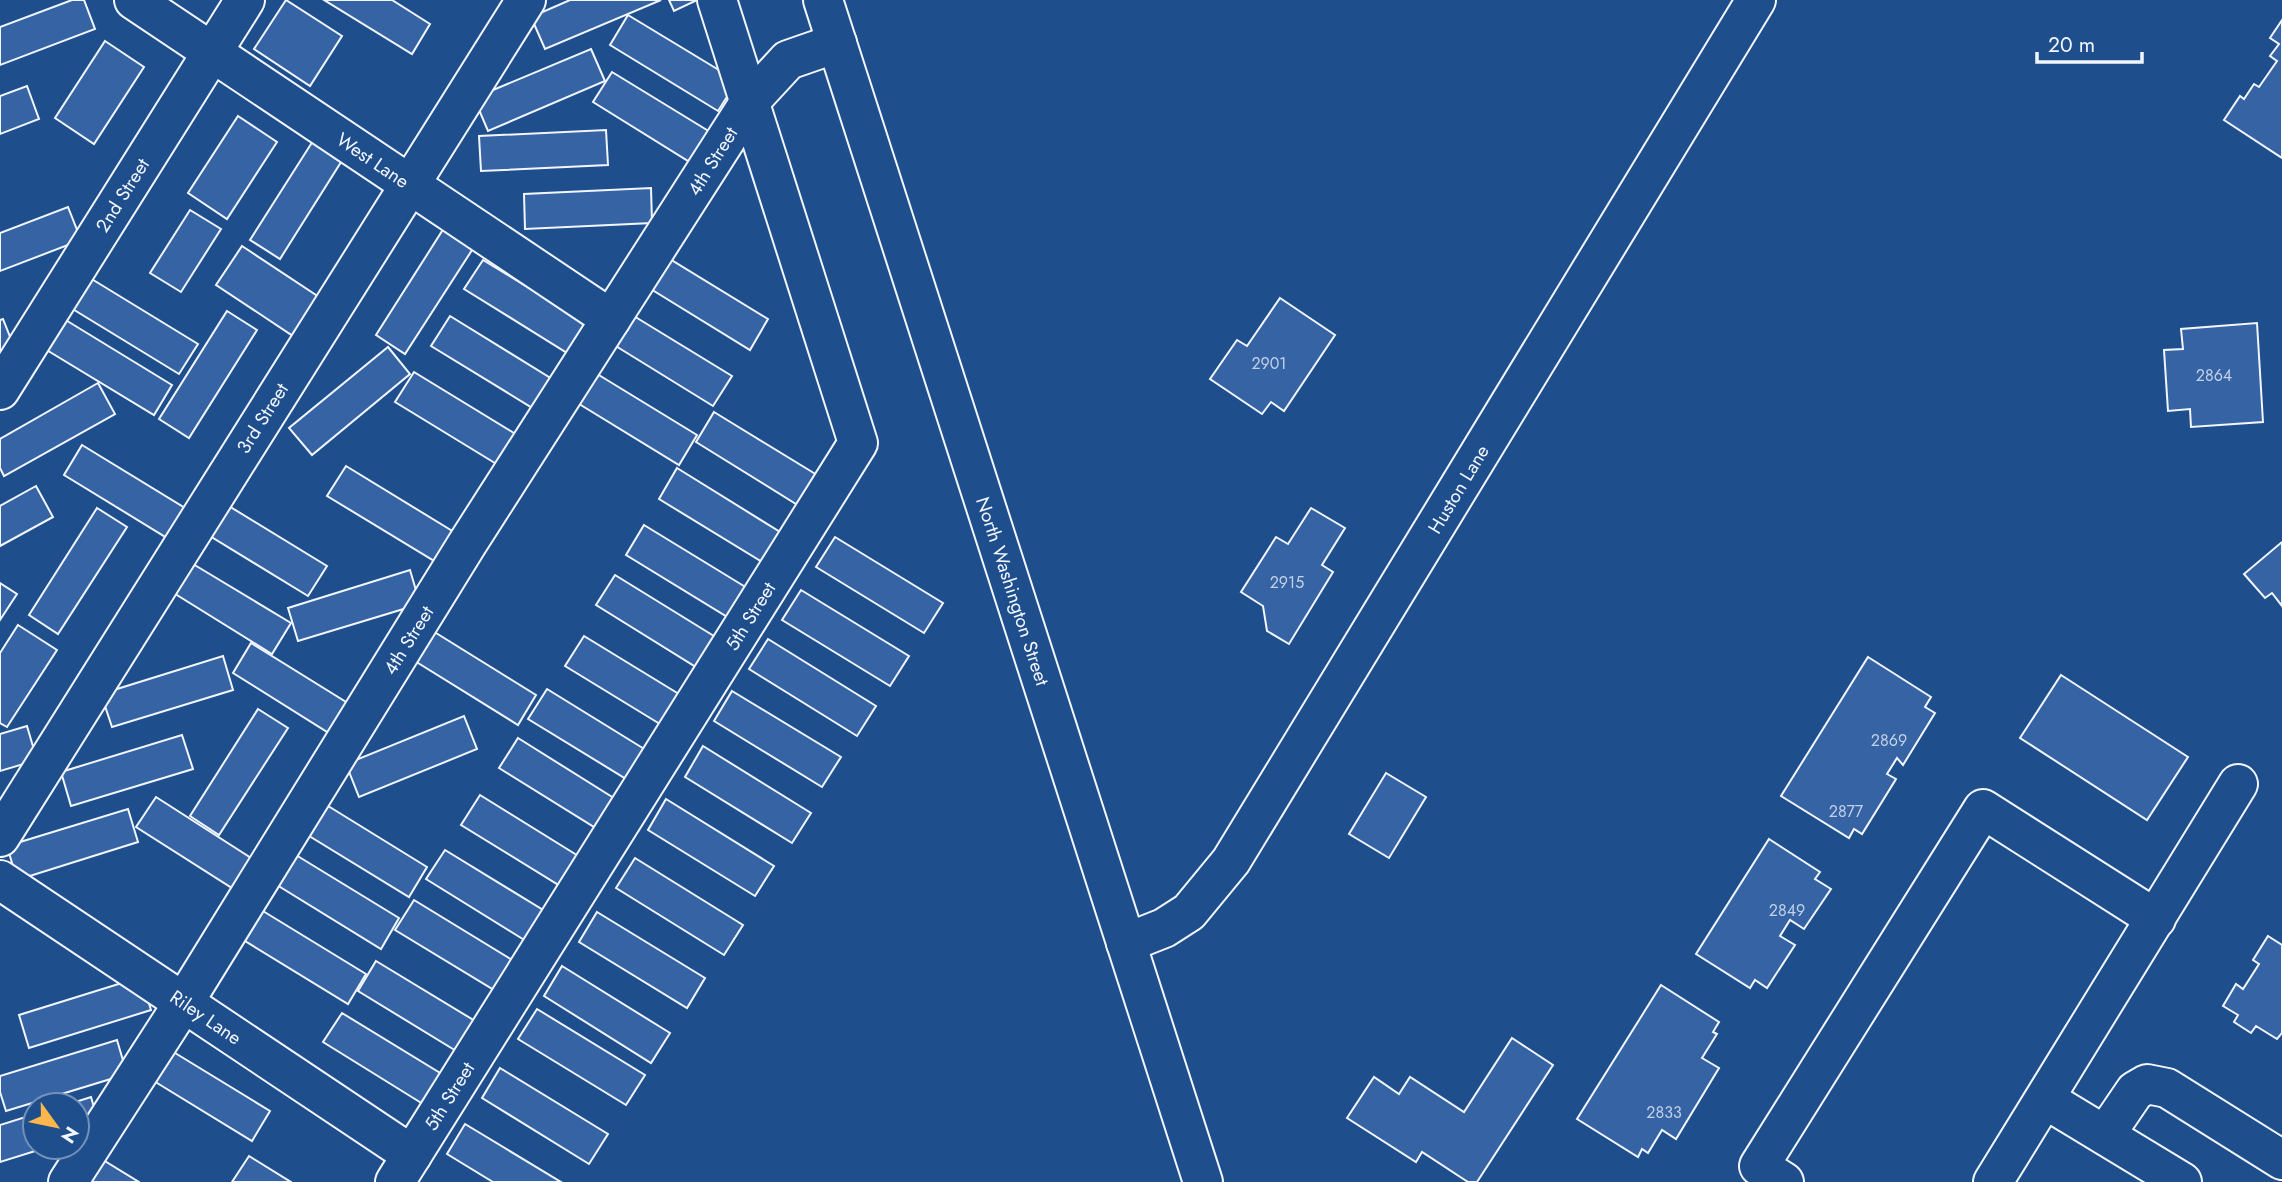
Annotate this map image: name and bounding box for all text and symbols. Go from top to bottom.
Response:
scale bar [2037,21,2142,65]
text: 20 m [2048,30,2095,60]
street label: 4th Street [681,121,744,201]
street label: West Lane [331,126,415,195]
street label: 2nd Street [89,153,156,237]
house number: 2901 [1251,352,1287,375]
house number: 2864 [2196,364,2232,387]
street label: 3rd Street [230,377,295,459]
street label: Huston Lane [1421,440,1496,539]
street label: North Washington Street [969,493,1056,690]
house number: 2915 [1270,571,1304,594]
street label: 5th Street [719,576,782,656]
street label: 4th Street [377,600,440,680]
house number: 2869 [1871,729,1907,752]
house number: 2877 [1829,800,1864,823]
house number: 2849 [1769,899,1805,922]
street label: Riley Lane [165,984,247,1051]
street label: 5th Street [418,1056,481,1136]
north arrow [21,1091,91,1161]
house number: 2833 [1646,1101,1682,1124]
text: N [54,1121,85,1149]

